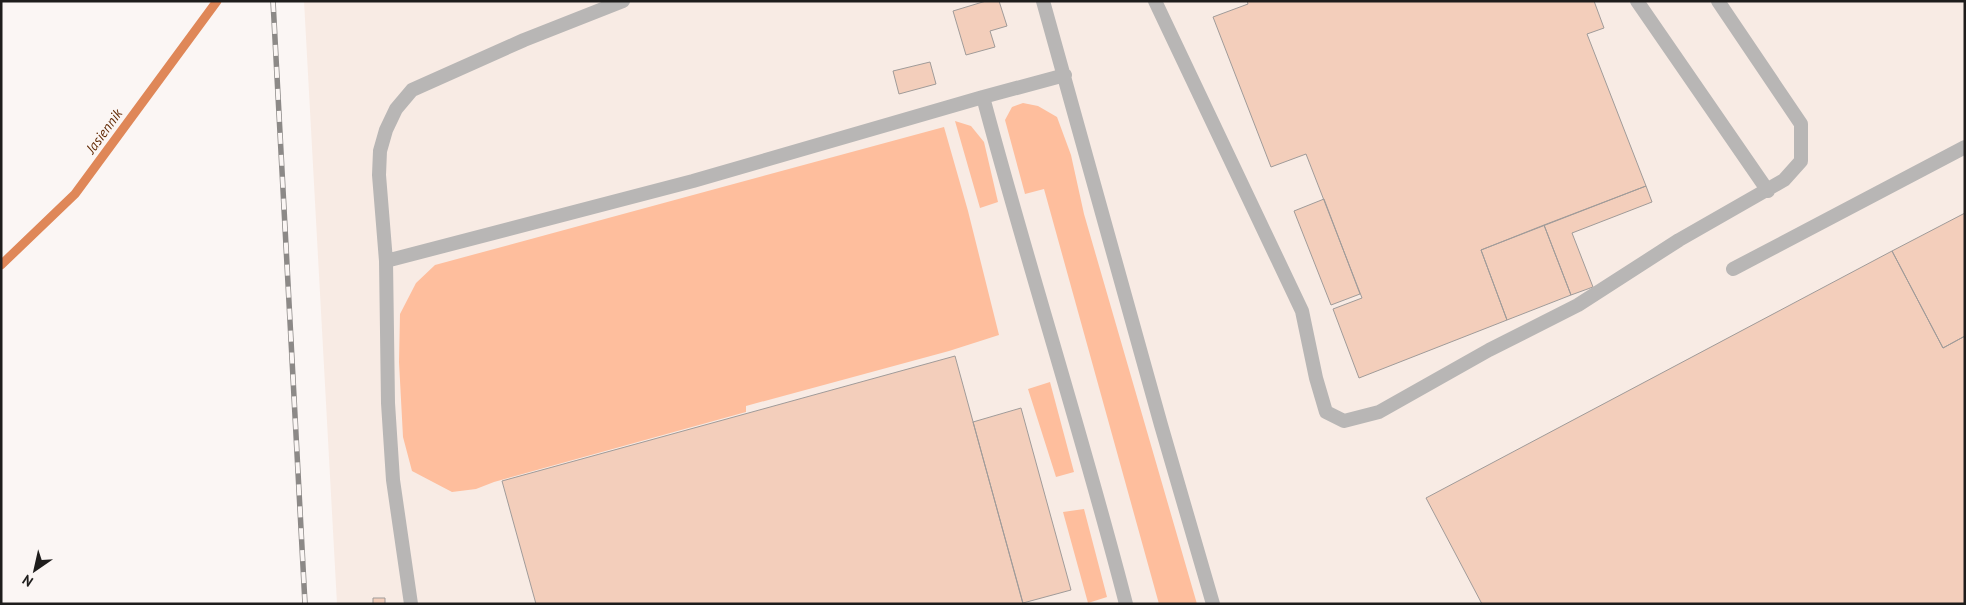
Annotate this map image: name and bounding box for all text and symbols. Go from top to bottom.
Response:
water label: Jasiennik [81,105,127,158]
north arrow [10,545,60,595]
text: N [19,571,37,591]

